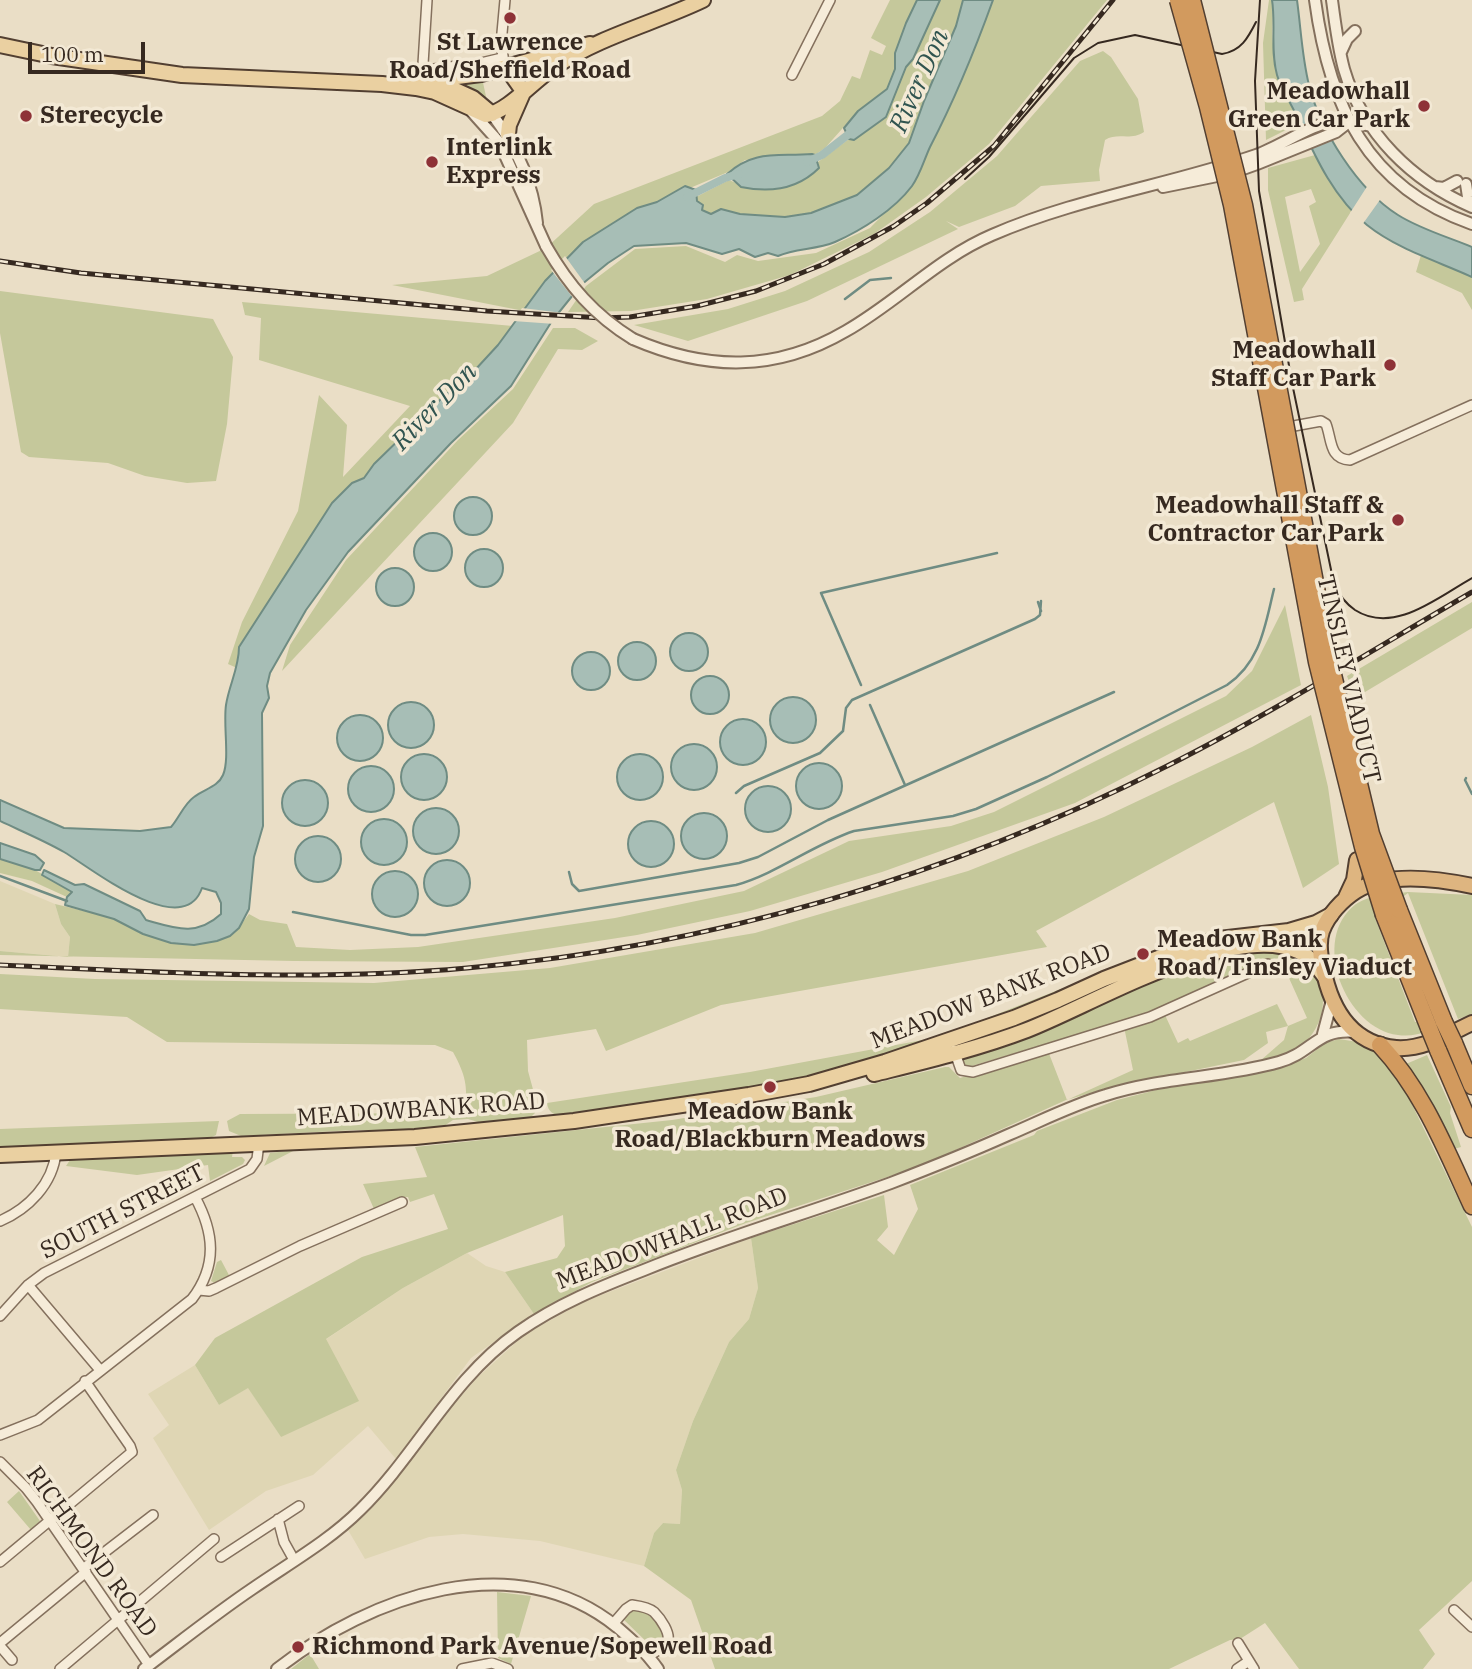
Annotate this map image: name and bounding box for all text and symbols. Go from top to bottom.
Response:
marker: St Lawrence Road/Sheffield Road [502,10,518,26]
water label: River Don [884,25,956,137]
scale bar [32,28,149,72]
place label: St Lawrence Road/Sheffield Road [389,29,631,85]
text: 100 m [41,40,104,68]
place label: Meadowhall Green Car Park [1228,78,1410,134]
marker: Meadowhall Green Car Park [1416,98,1432,114]
place label: Sterecycle [40,102,163,130]
marker: Sterecycle [18,108,34,124]
place label: Interlink Express [446,134,552,190]
marker: Interlink Express [424,154,440,170]
place label: Meadowhall Staff Car Park [1211,337,1376,393]
water label: River Don [386,357,484,457]
marker: Meadowhall Staff Car Park [1382,357,1398,373]
place label: Meadowhall Staff & Contractor Car Park [1148,492,1384,548]
marker: Meadowhall Staff & Contractor Car Park [1390,512,1406,528]
street label: TINSLEY VIADUCT [1310,572,1386,786]
place label: Meadow Bank Road/Tinsley Viaduct [1157,926,1412,982]
street label: MEADOW BANK ROAD [867,938,1115,1056]
marker: Meadow Bank Road/Tinsley Viaduct [1135,946,1151,962]
marker: Meadow Bank Road/Blackburn Meadows [762,1079,778,1095]
street label: MEADOWBANK ROAD [296,1087,546,1133]
place label: Meadow Bank Road/Blackburn Meadows [615,1098,925,1154]
street label: SOUTH STREET [36,1158,210,1266]
street label: MEADOWHALL ROAD [552,1182,792,1296]
street label: RICHMOND ROAD [19,1461,163,1643]
place label: Richmond Park Avenue/Sopewell Road [312,1633,773,1661]
marker: Richmond Park Avenue/Sopewell Road [290,1639,306,1655]

